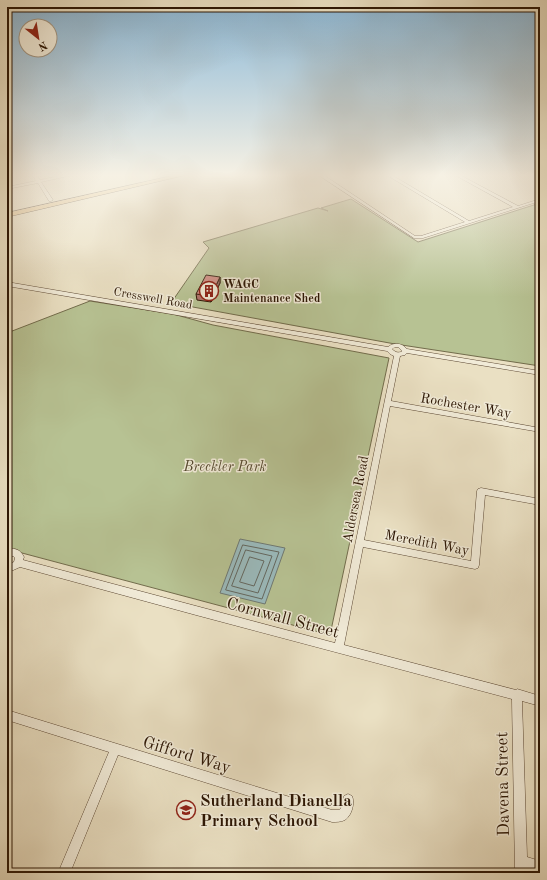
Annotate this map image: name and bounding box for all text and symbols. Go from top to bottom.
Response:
north arrow [18,18,58,58]
text: N [35,38,49,53]
place label: WAGC Maintenance Shed [223,279,321,305]
building icon: WAGC Maintenance Shed [198,280,220,302]
street label: Cresswell Road [113,286,193,312]
street label: Rochester Way [419,391,513,421]
street label: Aldersea Road [341,454,371,544]
park label: Breckler Park [183,460,267,474]
street label: Meredith Way [383,528,471,558]
street label: Cornwall Street [224,595,341,642]
street label: Davena Street [494,732,513,836]
street label: Gifford Way [141,734,233,777]
place label: Sutherland Dianella Primary School [200,793,352,830]
school or university icon: Sutherland Dianella Primary School [175,799,197,821]

